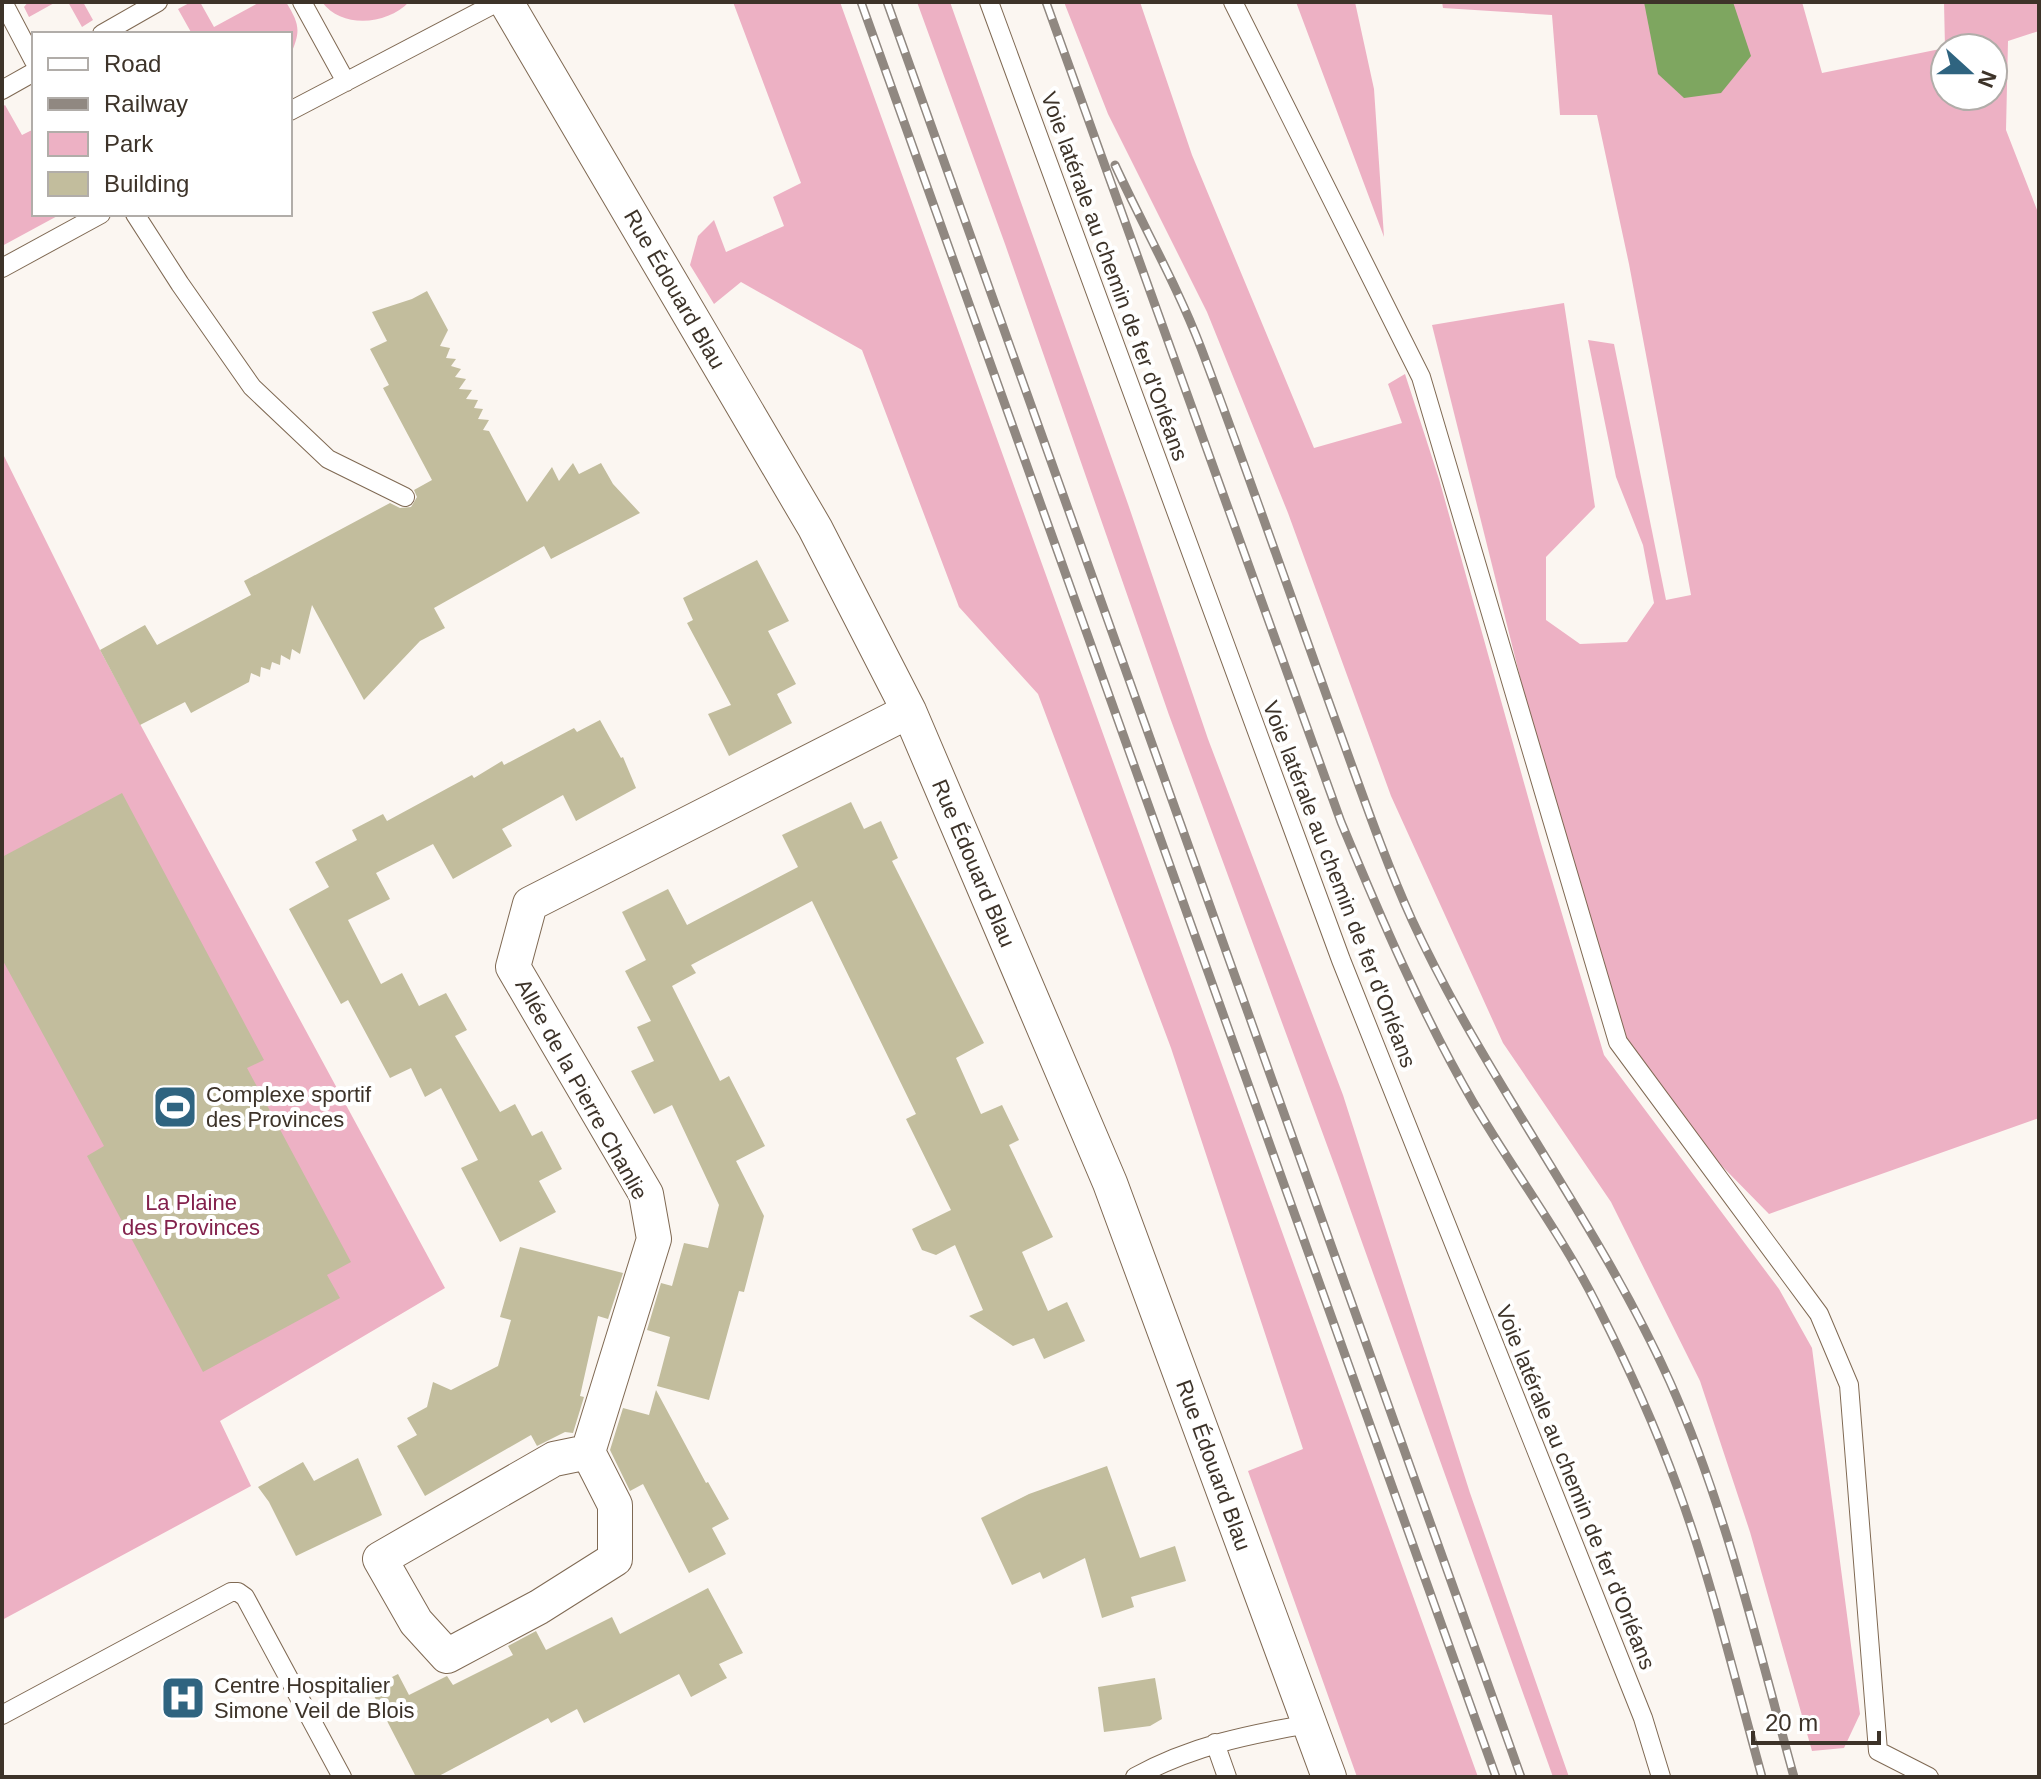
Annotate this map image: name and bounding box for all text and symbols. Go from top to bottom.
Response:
legend [32,32,292,216]
north arrow [1929,32,2009,112]
text: Road [104,50,161,77]
text: N [1973,67,2002,91]
street label: Voie latérale au chemin de fer d'Orléans [1036,88,1193,464]
text: Railway [104,90,188,117]
text: Park [104,130,154,157]
text: Building [104,170,189,197]
street label: Rue Édouard Blau [619,205,730,373]
street label: Voie latérale au chemin de fer d'Orléans [1258,697,1421,1071]
street label: Rue Édouard Blau [927,776,1020,951]
street label: Allée de la Pierre Chanlie [510,975,653,1204]
place label: Complexe sportif des Provinces [206,1082,372,1132]
sports icon: Complexe sportif des Provinces [151,1083,199,1131]
park label: La Plaine des Provinces [122,1190,260,1240]
street label: Voie latérale au chemin de fer d'Orléans [1491,1301,1660,1673]
street label: Rue Édouard Blau [1171,1376,1256,1554]
place label: Centre Hospitalier Simone Veil de Blois [214,1673,415,1723]
hospital icon: Centre Hospitalier Simone Veil de Blois [159,1674,207,1722]
scale bar [1753,1695,1879,1745]
text: 20 m [1765,1709,1818,1736]

